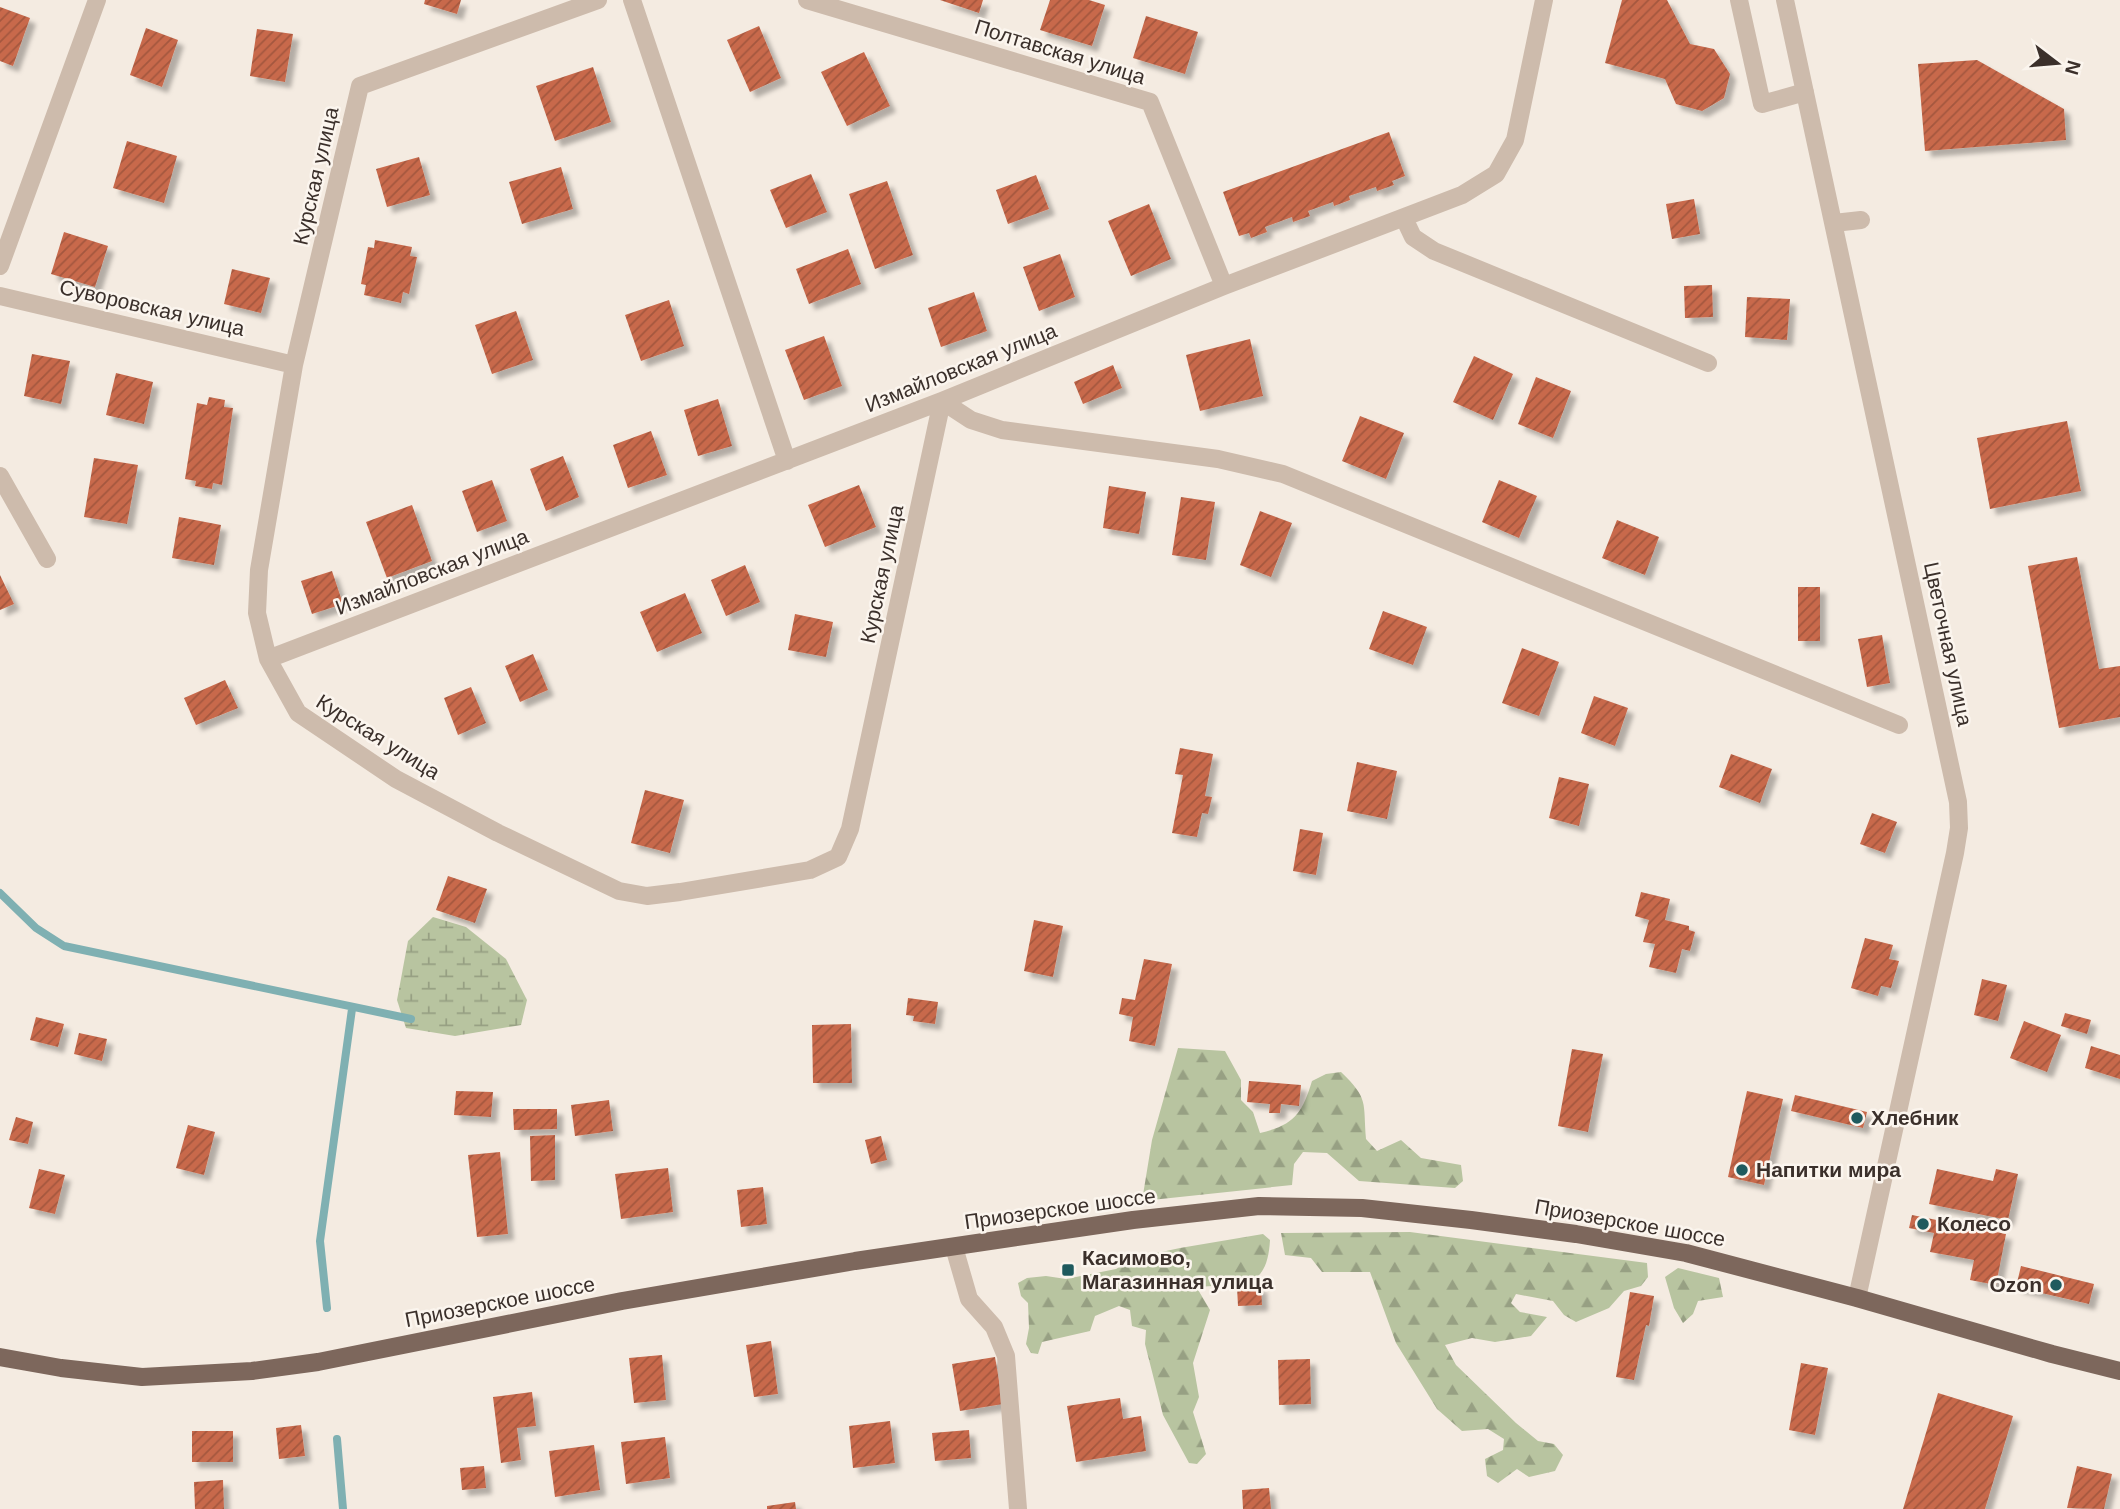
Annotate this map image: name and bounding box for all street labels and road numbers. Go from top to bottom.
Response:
street label: Полтавская улица [972,15,1149,89]
street label: Курская улица [288,104,343,247]
street label: Суворовская улица [57,275,247,340]
street label: Измайловская улица [862,318,1060,416]
street label: Курская улица [856,502,907,645]
street label: Измайловская улица [332,524,532,619]
street label: Цветочная улица [1920,560,1977,728]
street label: Курская улица [312,689,444,784]
street label: Приозерское шоссе [963,1184,1157,1233]
street label: Приозерское шоссе [1533,1194,1727,1251]
street label: Приозерское шоссе [403,1272,597,1331]

